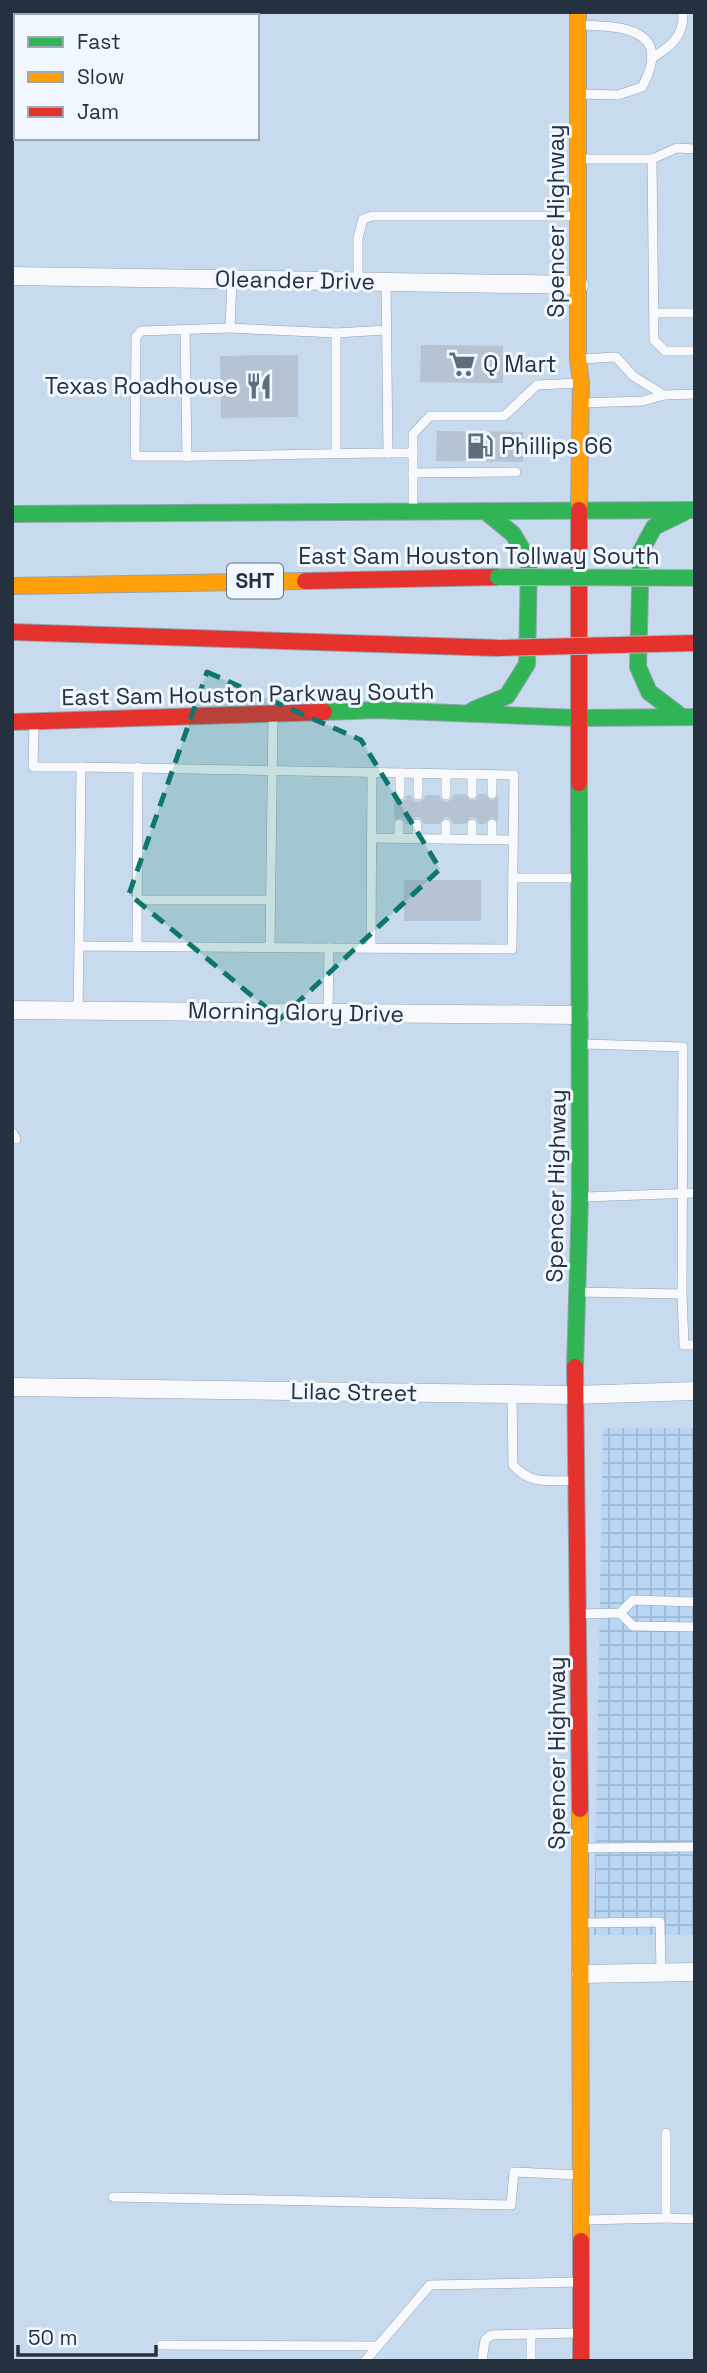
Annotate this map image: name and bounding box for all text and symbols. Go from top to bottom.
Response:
legend [14,14,259,140]
text: Fast [77,28,121,55]
text: Slow [77,63,125,90]
text: Jam [77,98,119,125]
street label: Spencer Highway [541,124,571,318]
street label: Oleander Drive [215,264,375,296]
supermarket icon: Q Mart [447,349,477,379]
place label: Q Mart [483,349,557,379]
place label: Texas Roadhouse [45,371,238,401]
restaurant icon: Texas Roadhouse [244,371,274,401]
fuel station icon: Phillips 66 [465,431,495,461]
place label: Phillips 66 [501,431,612,461]
street label: East Sam Houston Tollway South [298,541,660,571]
road number: SHT [227,564,283,598]
street label: East Sam Houston Parkway South [61,676,435,712]
street label: Morning Glory Drive [188,995,404,1029]
street label: Spencer Highway [539,1089,573,1283]
street label: Lilac Street [290,1376,418,1408]
street label: Spencer Highway [542,1656,572,1850]
scale bar [18,2314,156,2358]
text: 50 m [28,2324,78,2351]

